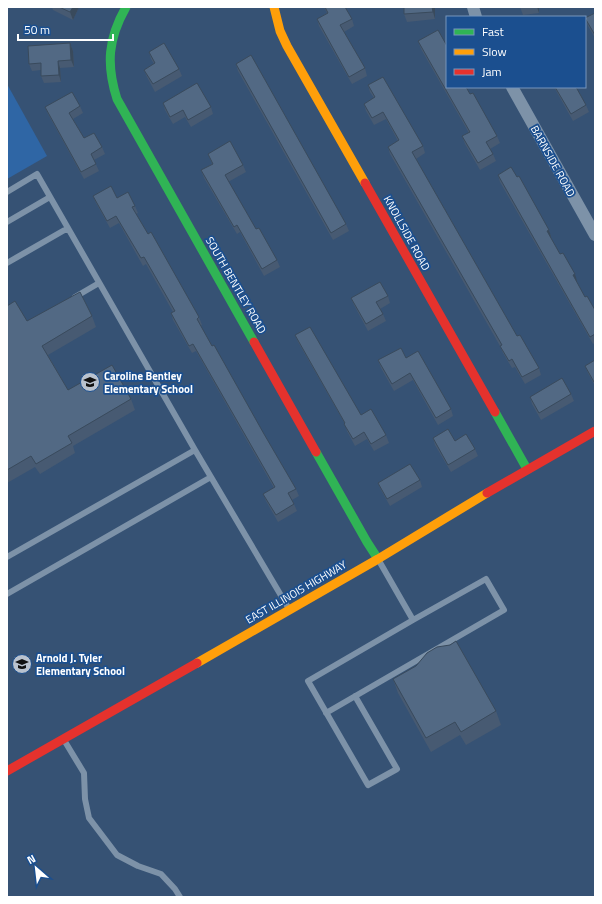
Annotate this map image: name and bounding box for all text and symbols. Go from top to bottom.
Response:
scale bar [18,16,113,42]
legend [446,16,586,88]
text: 50 m [24,20,50,39]
text: Fast [482,22,505,41]
text: Slow [482,42,507,61]
text: Jam [482,62,502,81]
street label: BARNSIDE ROAD [527,122,579,200]
street label: KNOLLSIDE ROAD [380,193,434,273]
street label: SOUTH BENTLEY ROAD [202,234,270,336]
place label: Caroline Bentley Elementary School [104,368,193,397]
school or university icon: Caroline Bentley Elementary School [79,371,101,393]
street label: EAST ILLINOIS HIGHWAY [243,556,350,627]
place label: Arnold J. Tyler Elementary School [36,650,125,679]
school or university icon: Arnold J. Tyler Elementary School [11,653,33,675]
north arrow [16,848,56,888]
text: N [24,850,38,868]

